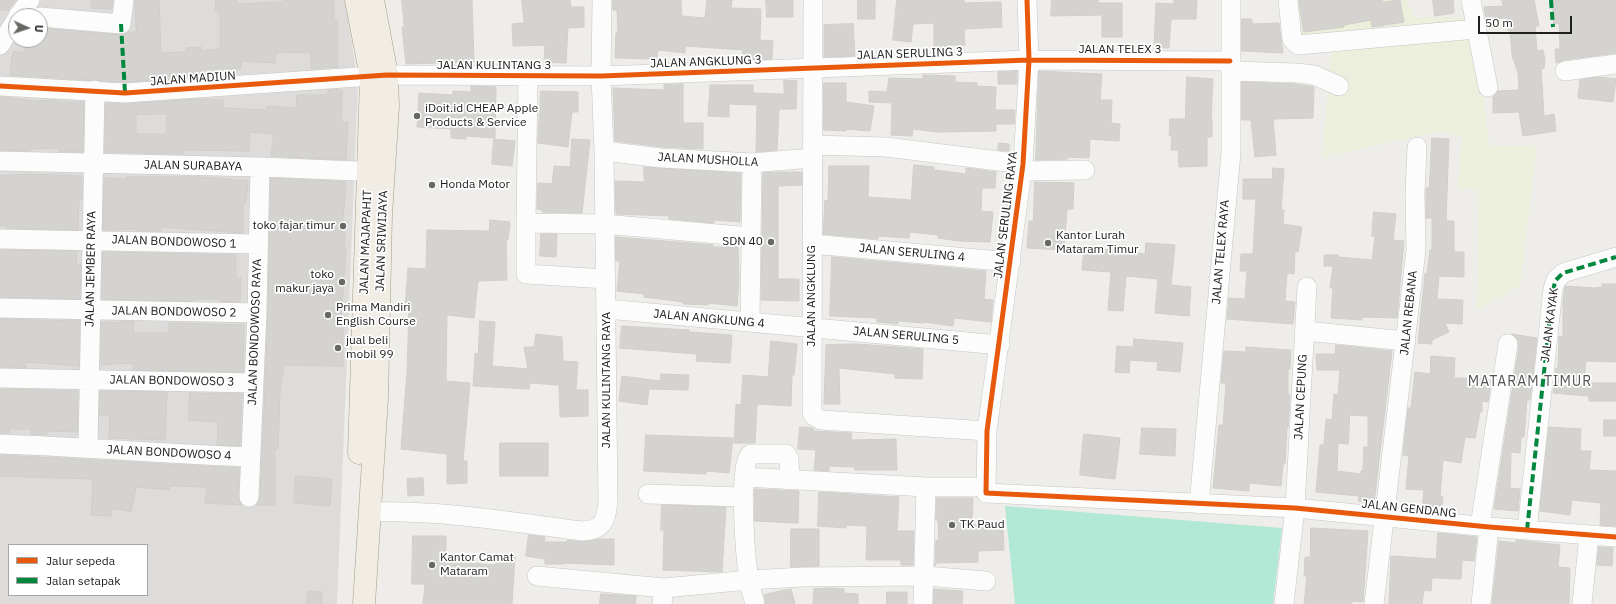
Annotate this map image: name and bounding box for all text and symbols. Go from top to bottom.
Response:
north arrow [8,8,48,48]
scale bar [1480,8,1574,34]
text: 50 m [1485,15,1513,30]
text: U [32,24,46,33]
street label: JALAN TELEX 3 [1078,43,1162,57]
street label: JALAN SERULING 3 [857,45,963,63]
street label: JALAN ANGKLUNG 3 [650,53,762,71]
street label: JALAN KULINTANG 3 [437,59,551,73]
street label: JALAN MADIUN [150,69,236,89]
place label: iDoit.id CHEAP Apple Products & Service [425,102,538,130]
marker: iDoit.id CHEAP Apple Products & Service [412,111,422,121]
street label: JALAN MUSHOLLA [657,150,759,170]
street label: JALAN SERULING RAYA [991,151,1021,279]
street label: JALAN SURABAYA [144,158,242,174]
place label: Honda Motor [440,178,510,192]
marker: Honda Motor [427,180,437,190]
street label: JALAN MAJAPAHIT [357,189,375,295]
street label: JALAN SRIWIJAYA [373,190,391,292]
street label: JALAN TELEX RAYA [1209,199,1233,305]
street label: JALAN JEMBER RAYA [83,211,99,327]
place label: toko fajar timur [253,219,335,233]
marker: toko fajar timur [338,221,348,231]
place label: Kantor Lurah Mataram Timur [1056,229,1138,257]
street label: JALAN BONDOWOSO 1 [111,233,237,251]
place label: SDN 40 [722,235,763,249]
marker: SDN 40 [766,237,776,247]
marker: Kantor Lurah Mataram Timur [1043,238,1053,248]
street label: JALAN SERULING 4 [858,241,966,265]
street label: JALAN ANGKLUNG [805,245,819,347]
street label: JALAN BONDOWOSO RAYA [245,258,265,406]
place label: toko makur jaya [275,268,334,296]
street label: JALAN REBANA [1397,270,1421,356]
marker: toko makur jaya [337,277,347,287]
street label: JALAN KAYAK [1538,287,1562,363]
place label: Prima Mandiri English Course [336,301,416,329]
street label: JALAN BONDOWOSO 2 [111,304,237,320]
street label: JALAN ANGKLUNG 4 [653,307,765,331]
marker: Prima Mandiri English Course [323,310,333,320]
street label: JALAN KULINTANG RAYA [600,312,614,448]
street label: JALAN SERULING 5 [852,324,960,348]
place label: jual beli mobil 99 [346,334,394,362]
marker: jual beli mobil 99 [333,343,343,353]
street label: JALAN CEPUNG [1292,354,1310,440]
street label: JALAN BONDOWOSO 3 [109,373,235,389]
district label: MATARAM TIMUR [1468,374,1592,390]
street label: JALAN BONDOWOSO 4 [106,443,232,463]
street label: JALAN GENDANG [1361,497,1457,521]
place label: TK Paud [960,518,1005,532]
marker: TK Paud [947,520,957,530]
legend [8,544,148,596]
place label: Kantor Camat Mataram [440,551,514,579]
text: Jalur sepeda [46,553,115,568]
marker: Kantor Camat Mataram [427,560,437,570]
text: Jalan setapak [46,573,121,588]

